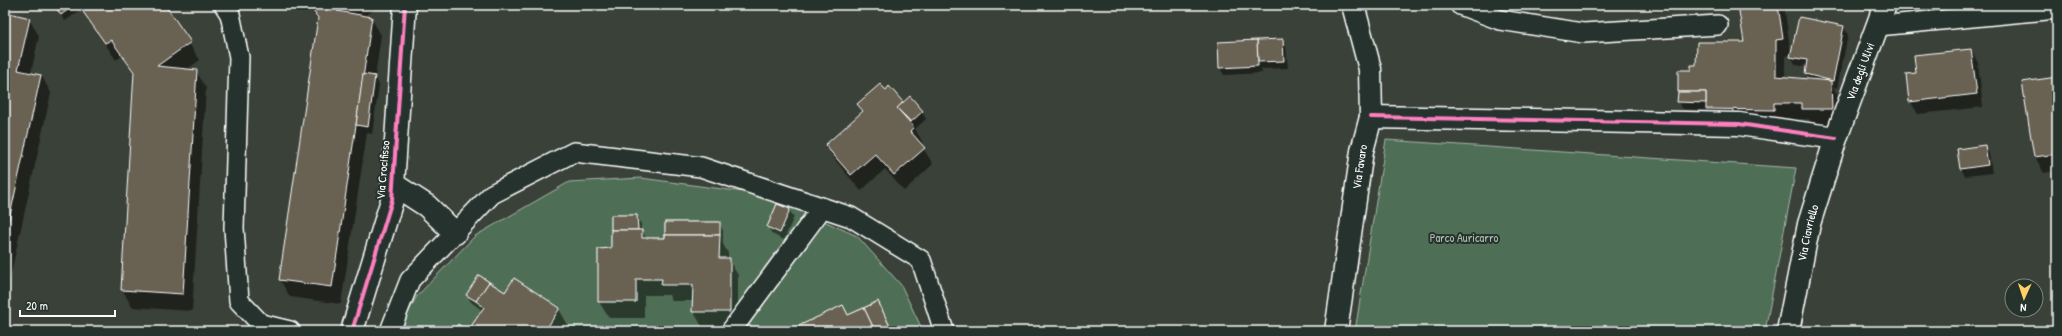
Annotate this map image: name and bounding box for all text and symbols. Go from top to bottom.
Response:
street label: Via degli Ulivi [1842,40,1878,103]
street label: Via Crocifisso [371,140,394,200]
street label: Via Favaro [1348,142,1371,190]
street label: Via Ciavriello [1793,202,1823,263]
park label: Parco Auricarro [1430,229,1499,246]
north arrow [2004,278,2044,318]
scale bar [20,292,115,318]
text: 20 m [26,297,48,314]
text: N [2020,301,2027,315]

